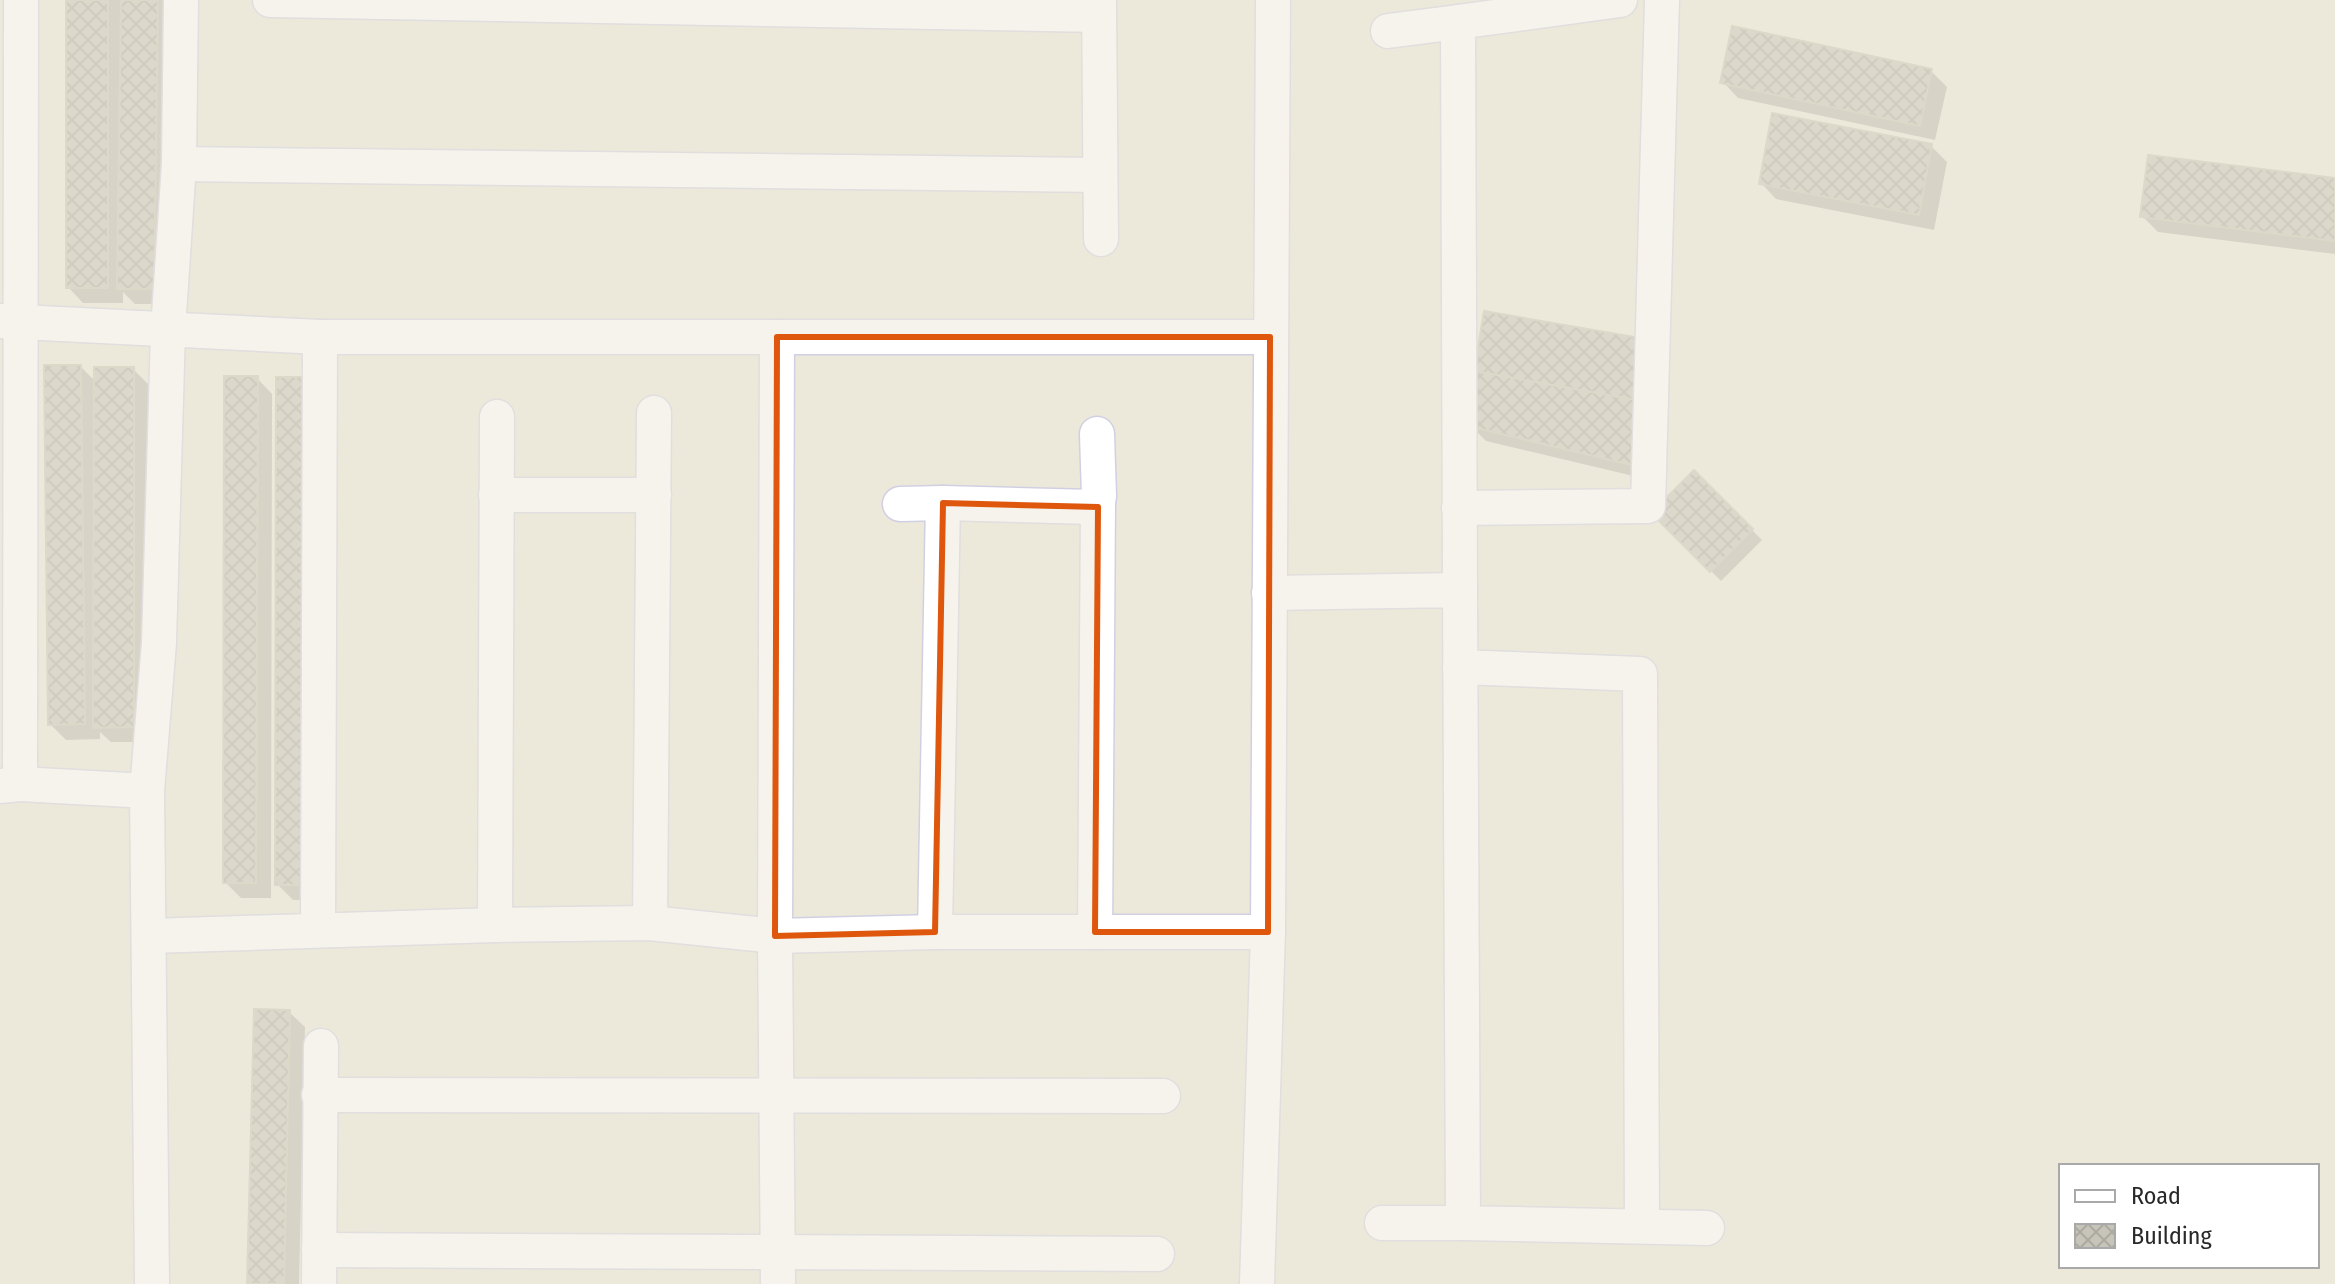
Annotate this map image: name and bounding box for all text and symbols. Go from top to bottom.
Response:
legend [2059,1164,2319,1268]
text: Road [2131,1182,2181,1210]
text: Building [2131,1222,2213,1250]

